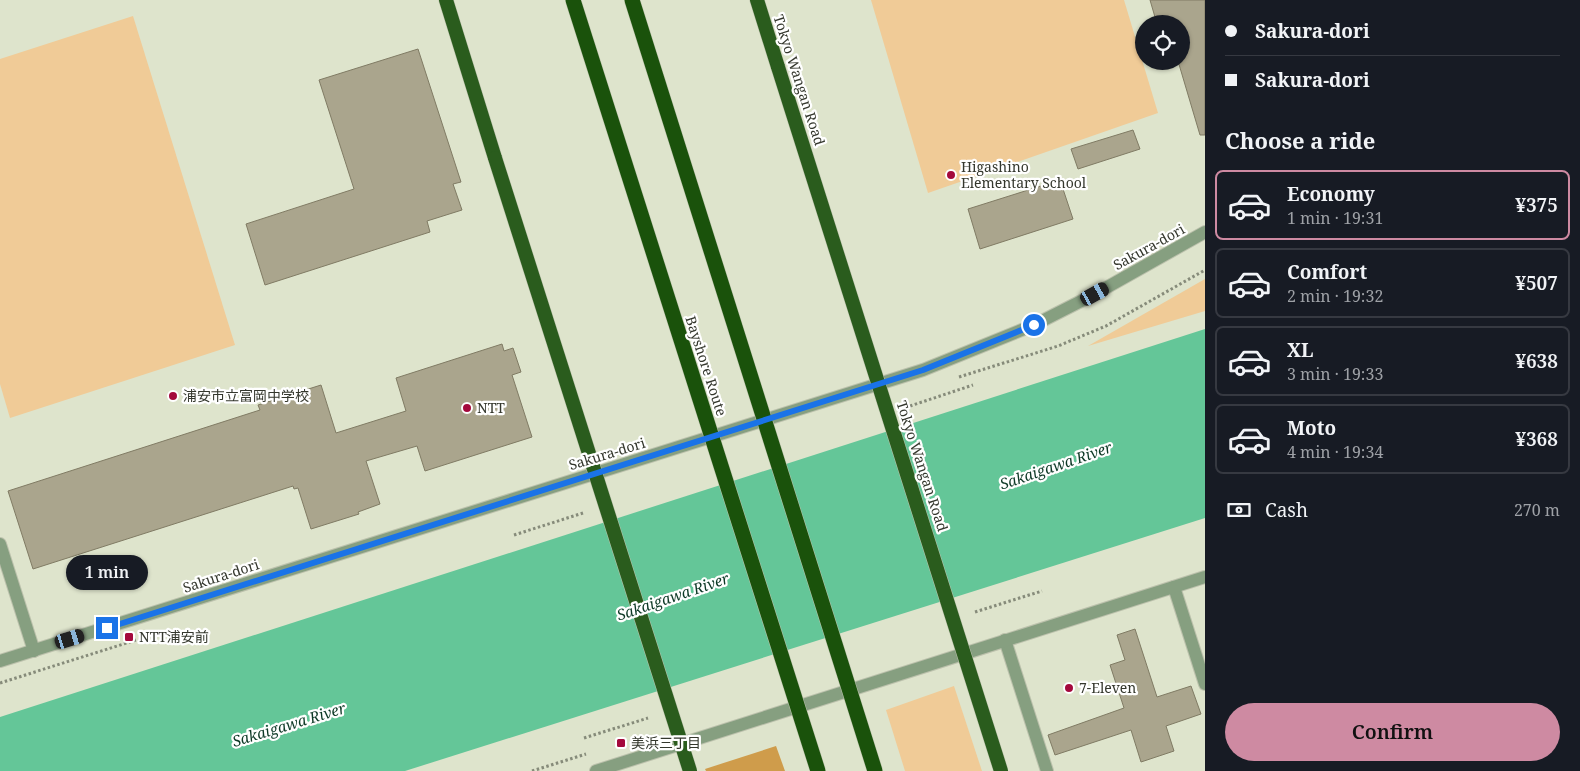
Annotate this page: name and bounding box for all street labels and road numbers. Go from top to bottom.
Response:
street label: Tokyo Wangan Road [769,12,830,148]
street label: Sakura-dori [1110,219,1188,274]
street label: Bayshore Route [681,313,732,418]
street label: Tokyo Wangan Road [892,398,953,534]
street label: Sakura-dori [566,433,648,474]
street label: Sakura-dori [180,554,262,597]

